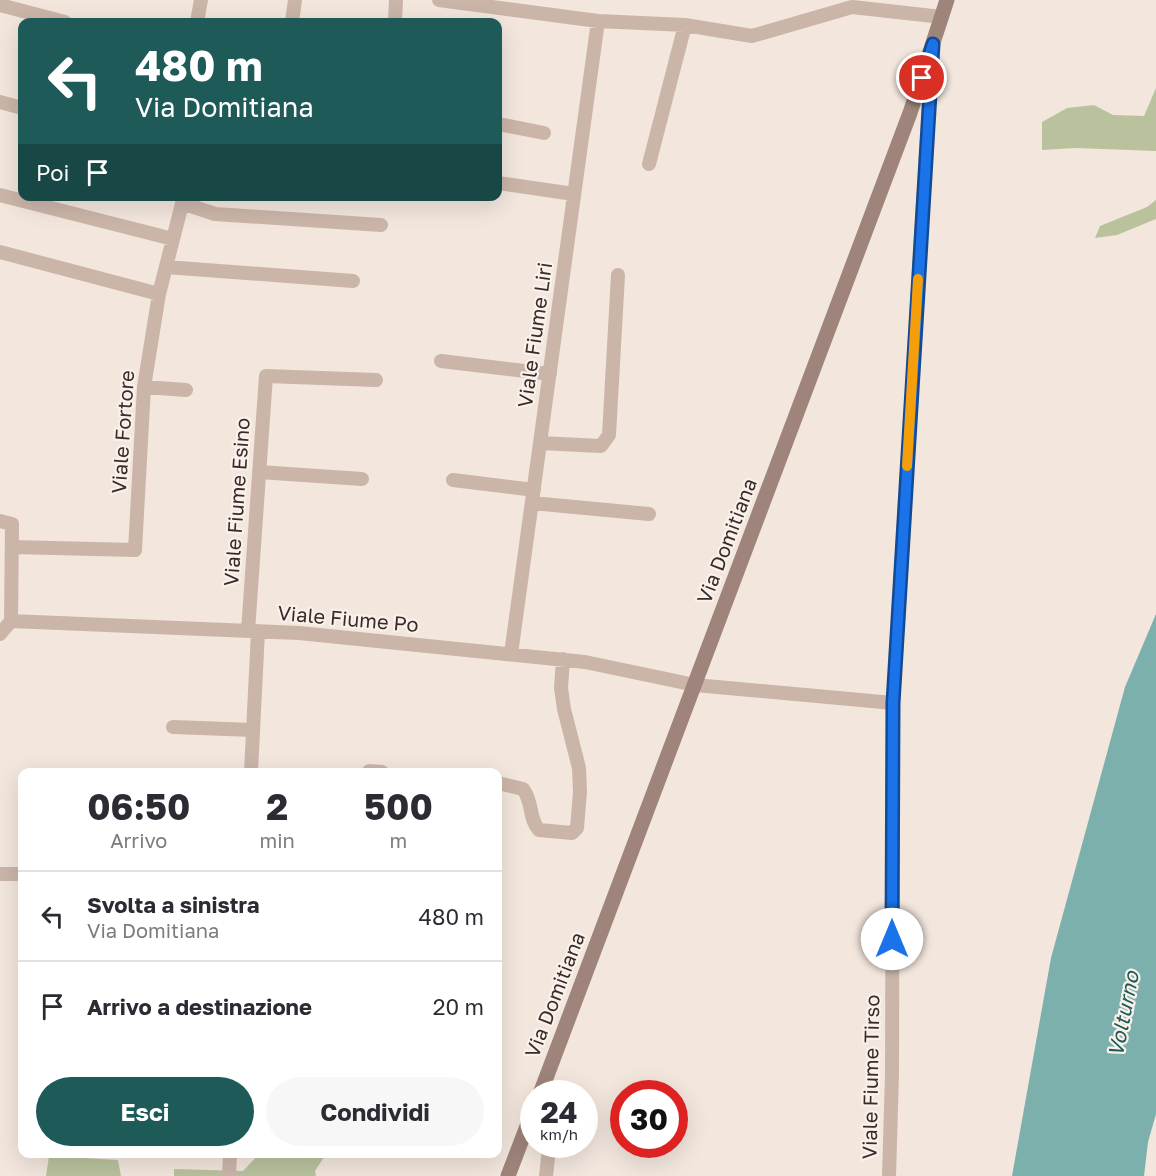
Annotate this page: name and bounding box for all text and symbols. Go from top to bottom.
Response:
text: 480 m [135,40,263,90]
icon: left [36,42,114,120]
pin [896,52,947,103]
icon: arrive [905,61,938,94]
text: Via Domitiana [135,91,314,123]
icon: arrive [81,156,114,189]
text: Poi [36,159,69,186]
street label: Viale Fiume Liri [512,261,556,409]
street label: Viale Fortore [106,369,138,495]
street label: Viale Fiume Esino [218,417,254,587]
street label: Via Domitiana [691,475,761,607]
street label: Viale Fiume Po [277,600,420,636]
text: 06:50 [87,785,190,828]
text: 2 [266,785,288,828]
text: 500 [364,785,433,828]
text: Arrivo [110,828,167,852]
text: min [259,828,295,852]
text: m [390,828,407,852]
text: Svolta a sinistra [87,891,259,918]
icon: left [36,900,69,933]
text: 480 m [419,903,484,930]
position arrow [860,907,924,971]
text: Via Domitiana [87,918,219,942]
street label: Via Domitiana [519,929,589,1061]
water label: Volturno [1102,967,1144,1059]
icon: arrive [36,990,69,1023]
text: Arrivo a destinazione [87,993,312,1020]
text: 20 m [433,993,484,1020]
street label: Viale Fiume Tirso [857,994,883,1160]
button: Esci [36,1077,254,1146]
button: Condividi [266,1077,484,1146]
speed limit sign: 30 [610,1080,688,1158]
text: 24 [540,1094,578,1130]
text: km/h [540,1125,578,1143]

